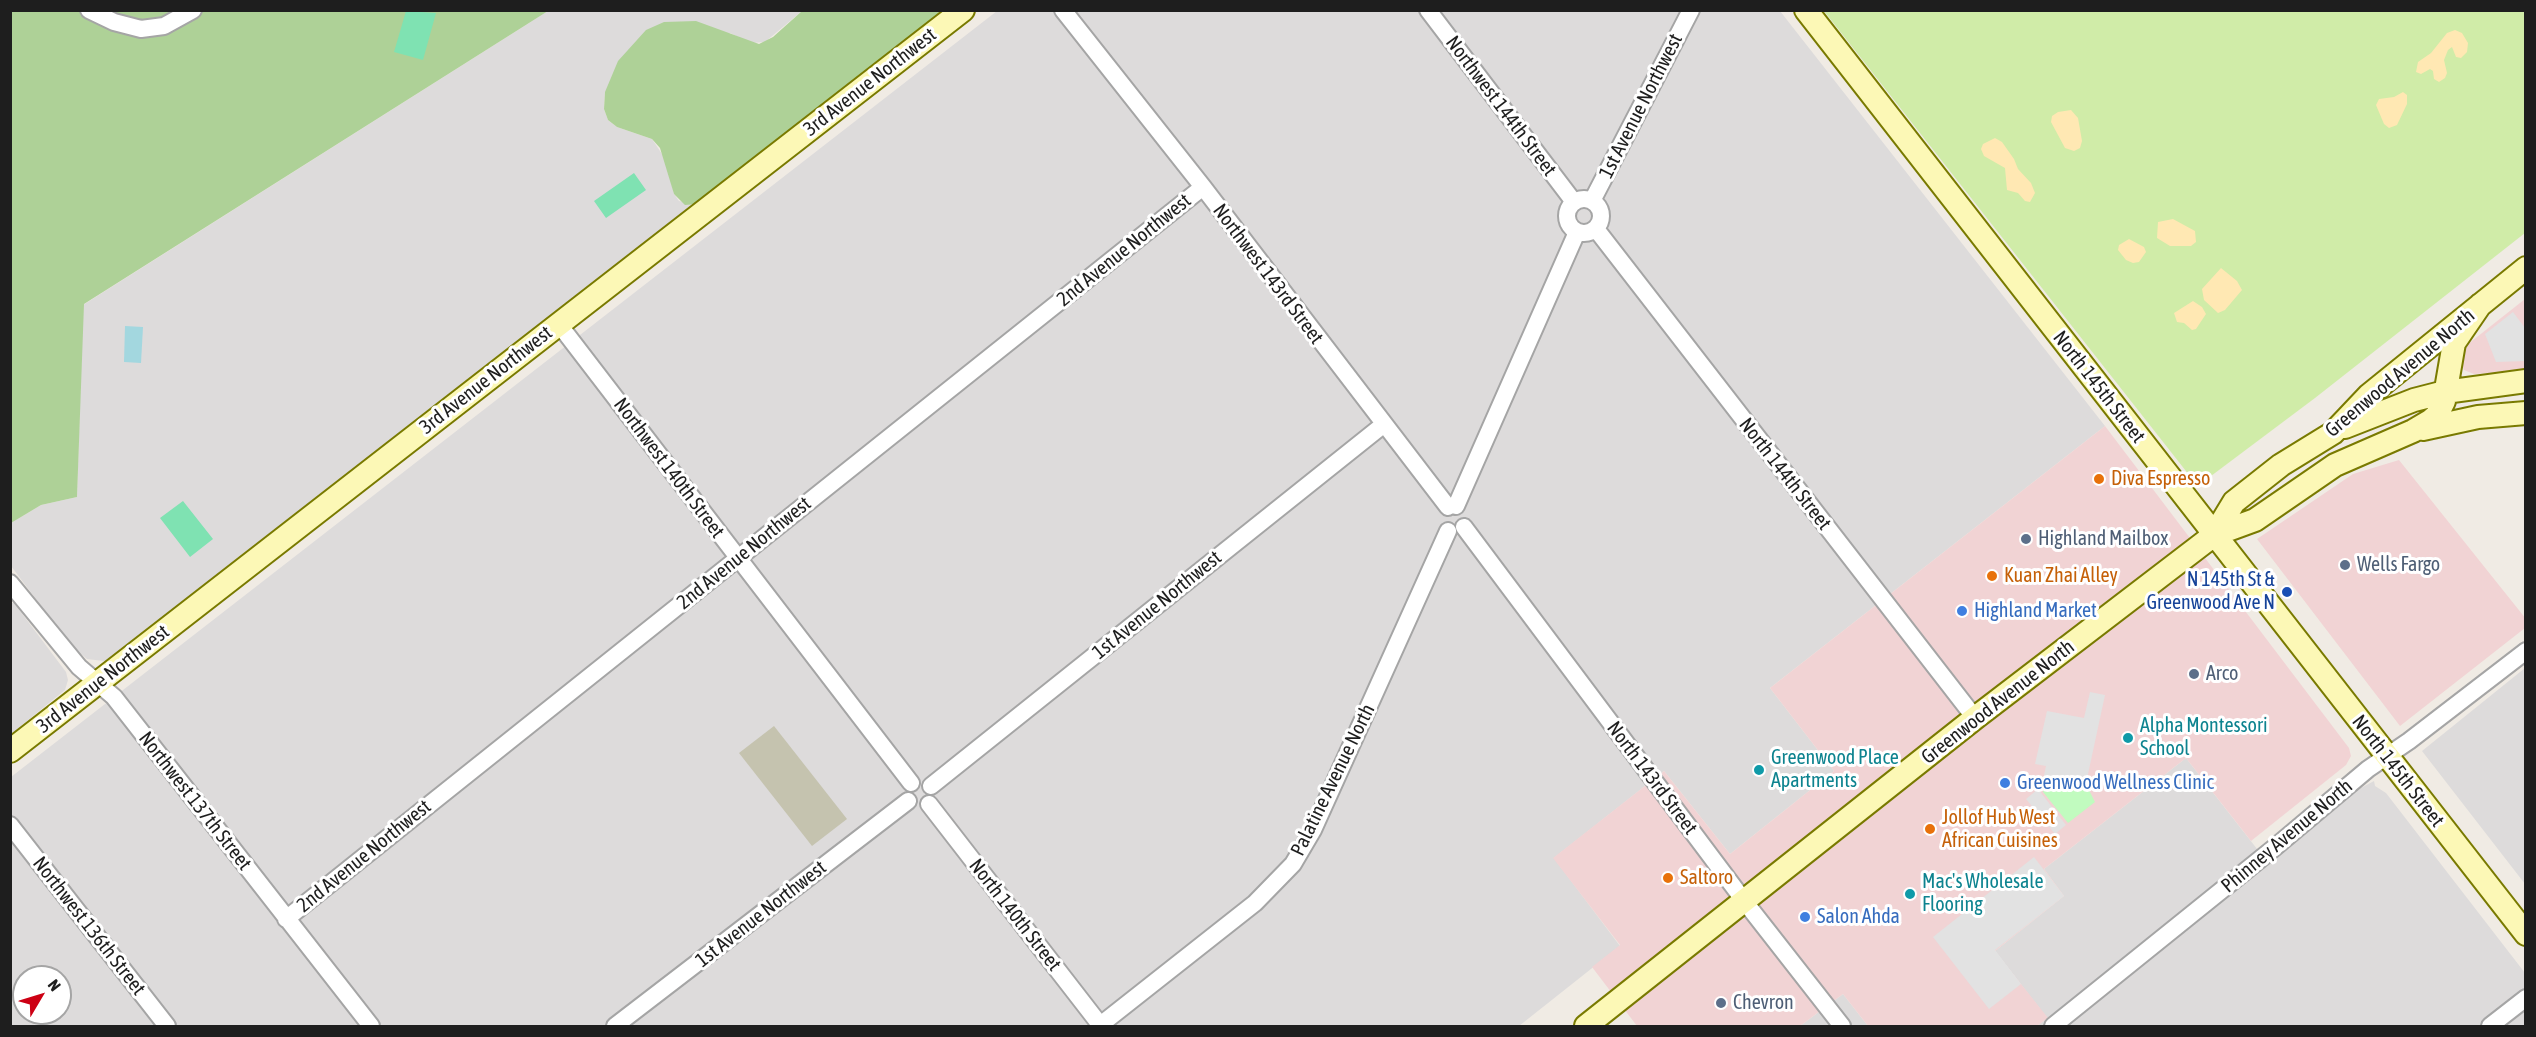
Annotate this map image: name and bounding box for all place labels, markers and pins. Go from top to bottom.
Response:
place label: Diva Espresso [2111,467,2210,491]
marker: Diva Espresso [2092,472,2106,486]
place label: Highland Mailbox [2038,527,2168,551]
marker: Highland Mailbox [2019,532,2033,546]
place label: Wells Fargo [2357,553,2440,577]
marker: Wells Fargo [2338,558,2352,572]
place label: Kuan Zhai Alley [2004,564,2118,588]
place label: N 145th St & Greenwood Ave N [2147,568,2275,615]
marker: Kuan Zhai Alley [1985,569,1999,583]
marker: N 145th St & Greenwood Ave N [2280,585,2294,599]
place label: Highland Market [1974,599,2097,623]
marker: Highland Market [1955,604,1969,618]
place label: Arco [2206,662,2238,686]
marker: Arco [2187,667,2201,681]
place label: Alpha Montessori School [2140,714,2267,761]
marker: Alpha Montessori School [2121,731,2135,745]
place label: Greenwood Place Apartments [1771,746,1899,793]
marker: Greenwood Place Apartments [1752,763,1766,777]
place label: Greenwood Wellness Clinic [2017,771,2214,795]
marker: Greenwood Wellness Clinic [1998,776,2012,790]
place label: Jollof Hub West African Cuisines [1942,806,2058,853]
marker: Jollof Hub West African Cuisines [1923,822,1937,836]
place label: Saltoro [1680,866,1733,890]
place label: Mac's Wholesale Flooring [1922,870,2043,917]
marker: Saltoro [1661,871,1675,885]
marker: Mac's Wholesale Flooring [1903,887,1917,901]
place label: Salon Ahda [1817,905,1900,929]
marker: Salon Ahda [1798,910,1812,924]
place label: Chevron [1733,991,1794,1015]
marker: Chevron [1714,996,1728,1010]

